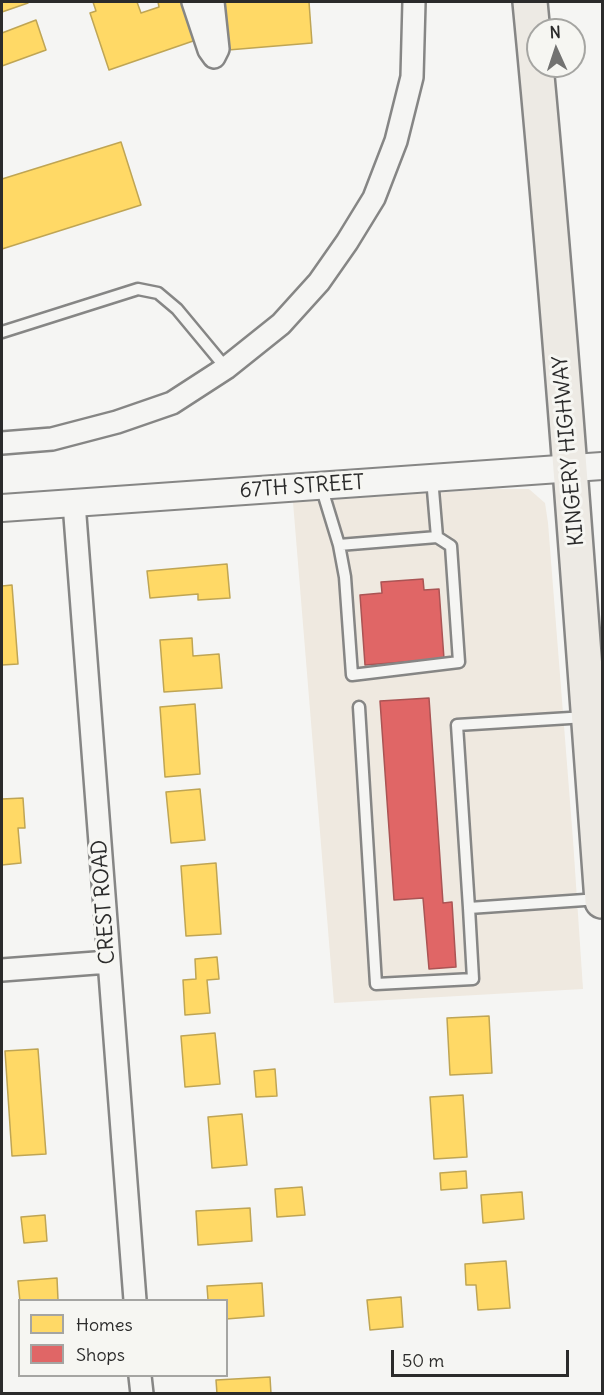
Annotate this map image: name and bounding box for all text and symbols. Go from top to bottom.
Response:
north arrow [526,18,586,78]
text: N [549,22,561,42]
street label: KINGERY HIGHWAY [548,355,590,547]
street label: 67TH STREET [239,470,365,504]
street label: CREST ROAD [87,839,121,965]
legend [18,1299,228,1377]
text: Homes [76,1313,133,1336]
scale bar [394,1338,572,1376]
text: Shops [76,1343,125,1366]
text: 50 m [402,1349,444,1372]

